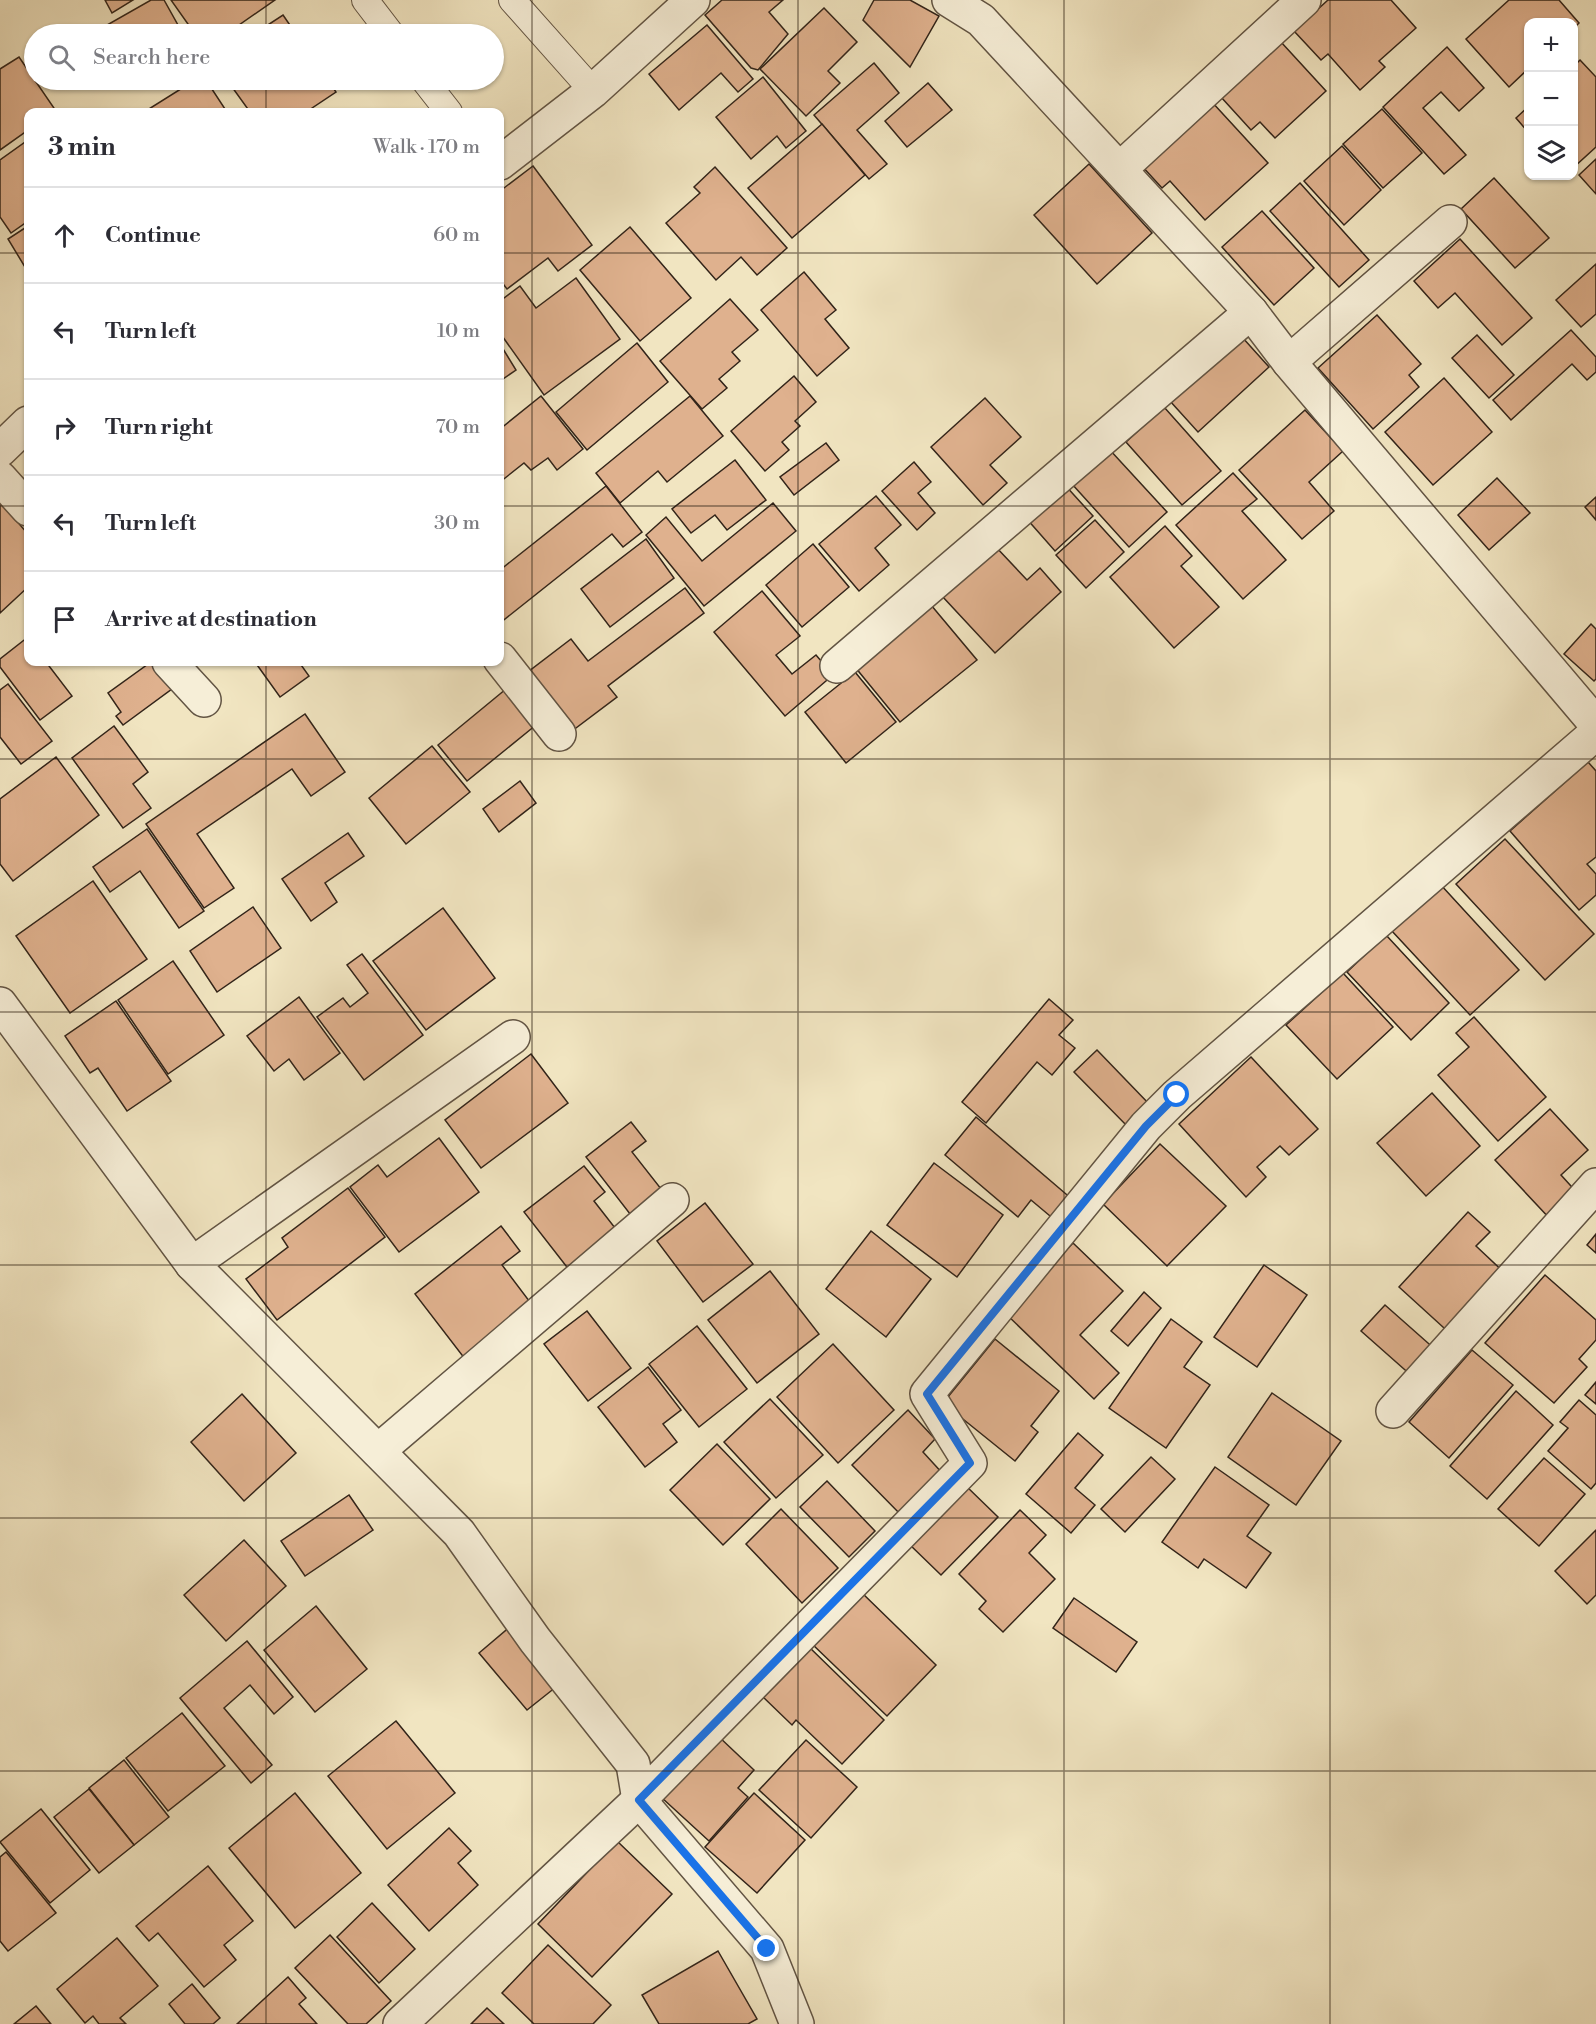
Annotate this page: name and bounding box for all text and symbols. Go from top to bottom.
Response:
map controls [1524,18,1578,180]
button: + [1524,18,1578,72]
search box [24,24,504,90]
icon: search [45,41,78,74]
text: Search here [93,44,210,71]
button: − [1524,72,1578,126]
button: layers [1524,126,1578,180]
text: 3 min [48,131,116,163]
text: Walk · 170 m [373,135,480,160]
icon: ahead [48,219,81,252]
text: Continue [105,222,201,249]
text: 60 m [433,223,480,248]
icon: left [48,315,81,348]
text: Turn left [105,318,196,345]
text: 10 m [437,319,480,344]
icon: right [48,411,81,444]
text: Turn right [105,414,213,441]
text: 70 m [436,415,480,440]
icon: left [48,507,81,540]
text: Turn left [105,510,196,537]
text: 30 m [434,511,480,536]
icon: arrive [48,603,81,636]
text: Arrive at destination [105,606,317,633]
route start [1163,1081,1189,1107]
route end [753,1935,779,1961]

